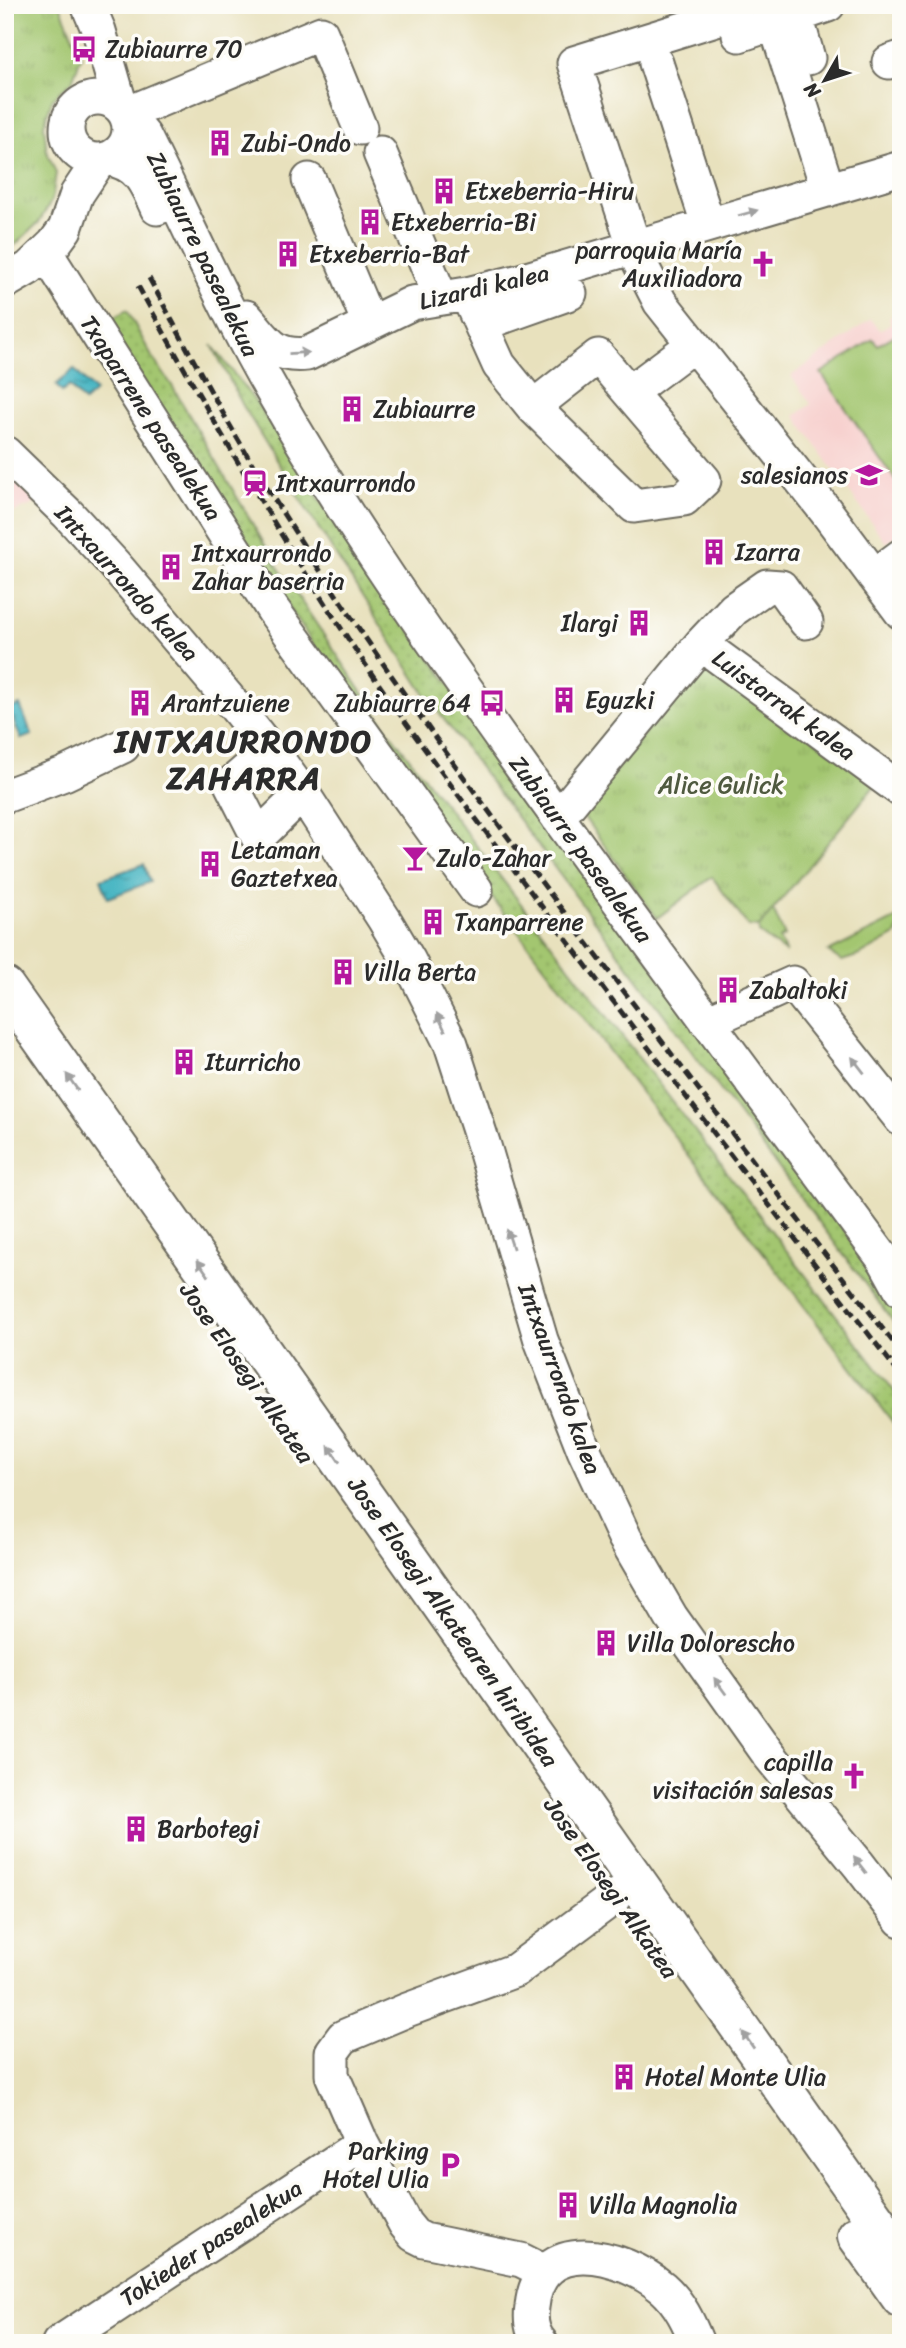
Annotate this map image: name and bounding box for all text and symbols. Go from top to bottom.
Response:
place label: Zubiaurre 70 [105,28,243,70]
bus stop icon: Zubiaurre 70 [69,34,99,64]
north arrow [790,46,860,116]
text: N [795,74,830,107]
place label: Zubi-Ondo [241,122,351,164]
building icon: Zubi-Ondo [205,128,235,158]
street label: Zubiaurre pasealekua [135,144,272,365]
place label: Etxeberria-Hiru [465,170,635,212]
building icon: Etxeberria-Hiru [429,176,459,206]
place label: Etxeberria-Bi [391,201,537,243]
building icon: Etxeberria-Bi [355,207,385,237]
one-way arrow [737,207,758,217]
place label: parroquia María Auxiliadora [575,229,742,299]
place label: Etxeberria-Bat [309,233,470,275]
building icon: Etxeberria-Bat [273,239,303,269]
church icon: parroquia María Auxiliadora [748,249,778,279]
street label: Lizardi kalea [415,252,553,322]
street label: Txaparrene pasealekua [68,306,234,530]
one-way arrow [288,348,310,359]
place label: Zubiaurre [373,388,476,430]
building icon: Zubiaurre [337,394,367,424]
place label: salesianos [740,454,848,496]
school or university icon: salesianos [854,460,884,490]
place label: Intxaurrondo [275,462,416,504]
station icon: Intxaurrondo [240,468,270,498]
street label: Intxaurrondo kalea [43,494,210,672]
place label: Izarra [734,531,801,573]
place label: Intxaurrondo Zahar baserria [191,532,344,602]
building icon: Izarra [699,537,729,567]
building icon: Intxaurrondo Zahar baserria [156,552,186,582]
place label: Ilargi [560,602,619,644]
building icon: Ilargi [624,608,654,638]
street label: Luistarrak kalea [703,638,865,772]
place label: Eguzki [585,679,655,721]
place label: Arantzuiene [160,682,290,724]
place label: Zubiaurre 64 [333,682,471,724]
building icon: Eguzki [549,685,579,715]
building icon: Arantzuiene [125,688,155,718]
bus stop icon: Zubiaurre 64 [477,688,507,718]
district label: INTXAURRONDO ZAHARRA [113,713,373,807]
street label: Zubiaurre pasealekua [498,746,665,953]
park label: Alice Gulick [657,764,784,806]
place label: Letaman Gaztetxea [231,829,338,899]
place label: Zulo-Zahar [436,837,552,879]
bar icon: Zulo-Zahar [400,843,430,873]
building icon: Letaman Gaztetxea [195,849,225,879]
place label: Txanparrene [454,901,584,943]
building icon: Txanparrene [418,907,448,937]
place label: Villa Berta [364,951,476,993]
building icon: Villa Berta [328,957,358,987]
place label: Zabaltoki [749,969,848,1011]
building icon: Zabaltoki [713,975,743,1005]
one-way arrow [435,1012,446,1033]
place label: Iturricho [204,1041,301,1083]
building icon: Iturricho [169,1047,199,1077]
one-way arrow [851,1057,866,1075]
one-way arrow [65,1073,79,1091]
one-way arrow [505,1228,515,1249]
one-way arrow [196,1259,210,1277]
street label: Jose Elosegi Alkatea [168,1272,326,1474]
street label: Intxaurrondo kalea [506,1276,614,1481]
one-way arrow [327,1445,341,1463]
street label: Jose Elosegi Alkatearen hiribidea [336,1467,570,1777]
place label: Villa Dolorescho [627,1622,795,1664]
building icon: Villa Dolorescho [591,1628,621,1658]
one-way arrow [713,1677,727,1695]
place label: capilla visitación salesas [653,1741,833,1811]
church icon: capilla visitación salesas [839,1761,869,1791]
street label: Jose Elosegi Alkatea [532,1787,690,1989]
place label: Barbotegi [157,1808,260,1850]
building icon: Barbotegi [121,1814,151,1844]
one-way arrow [852,1857,867,1875]
one-way arrow [741,2031,755,2049]
place label: Hotel Monte Ulia [645,2056,826,2098]
building icon: Hotel Monte Ulia [609,2062,639,2092]
place label: Parking Hotel Ulia [323,2130,429,2200]
parking icon: Parking Hotel Ulia [435,2150,465,2180]
street label: Tokieder pasealekua [111,2168,311,2318]
place label: Villa Magnolia [589,2184,737,2226]
building icon: Villa Magnolia [553,2190,583,2220]

